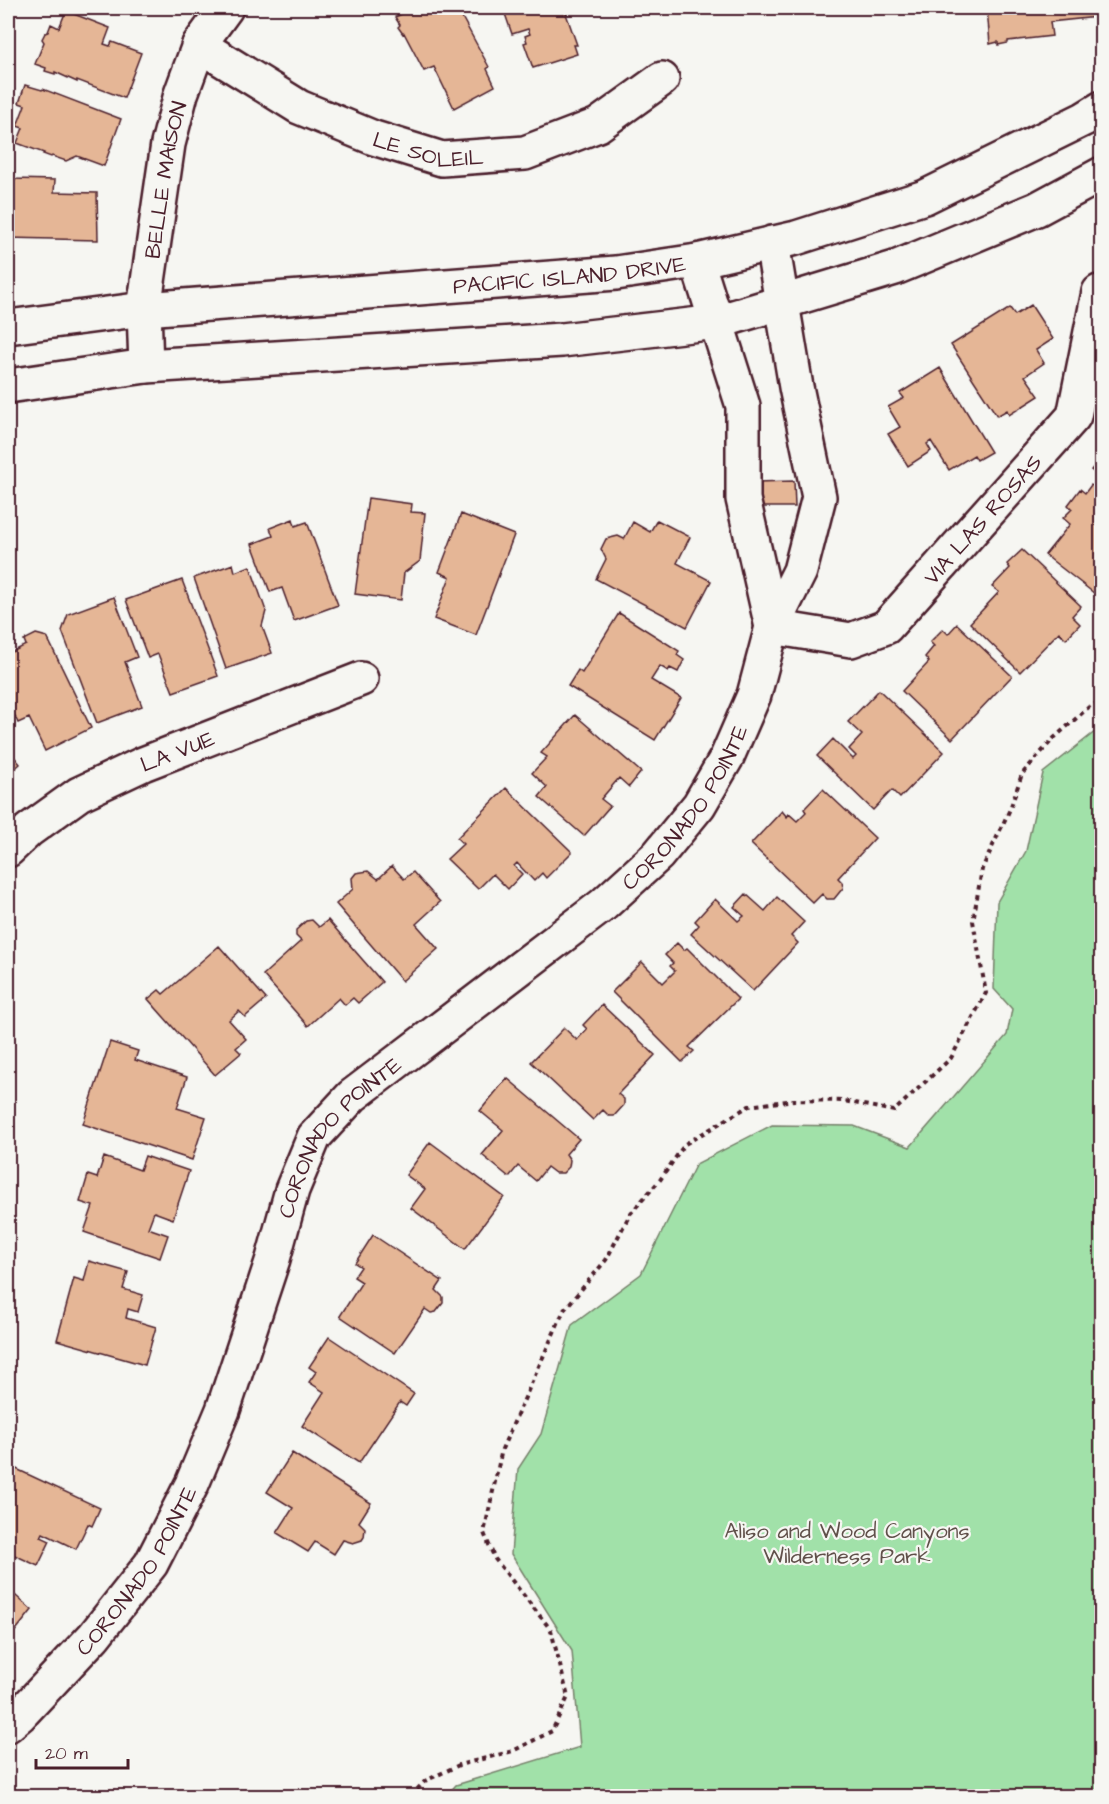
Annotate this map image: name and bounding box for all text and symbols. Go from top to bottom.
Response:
street label: BELLE MAISON [138,98,196,261]
street label: LE SOLEIL [369,125,485,176]
street label: PACIFIC ISLAND DRIVE [452,249,688,302]
street label: VIA LAS ROSAS [917,448,1050,592]
street label: CORONADO POINTE [615,720,756,898]
street label: LA VUE [136,724,219,781]
street label: CORONADO POINTE [271,1050,408,1222]
street label: CORONADO POINTE [69,1481,205,1663]
park label: Aliso and Wood Canyons Wilderness Park [724,1516,970,1572]
scale bar [36,1732,128,1770]
text: 20 m [45,1741,88,1766]

